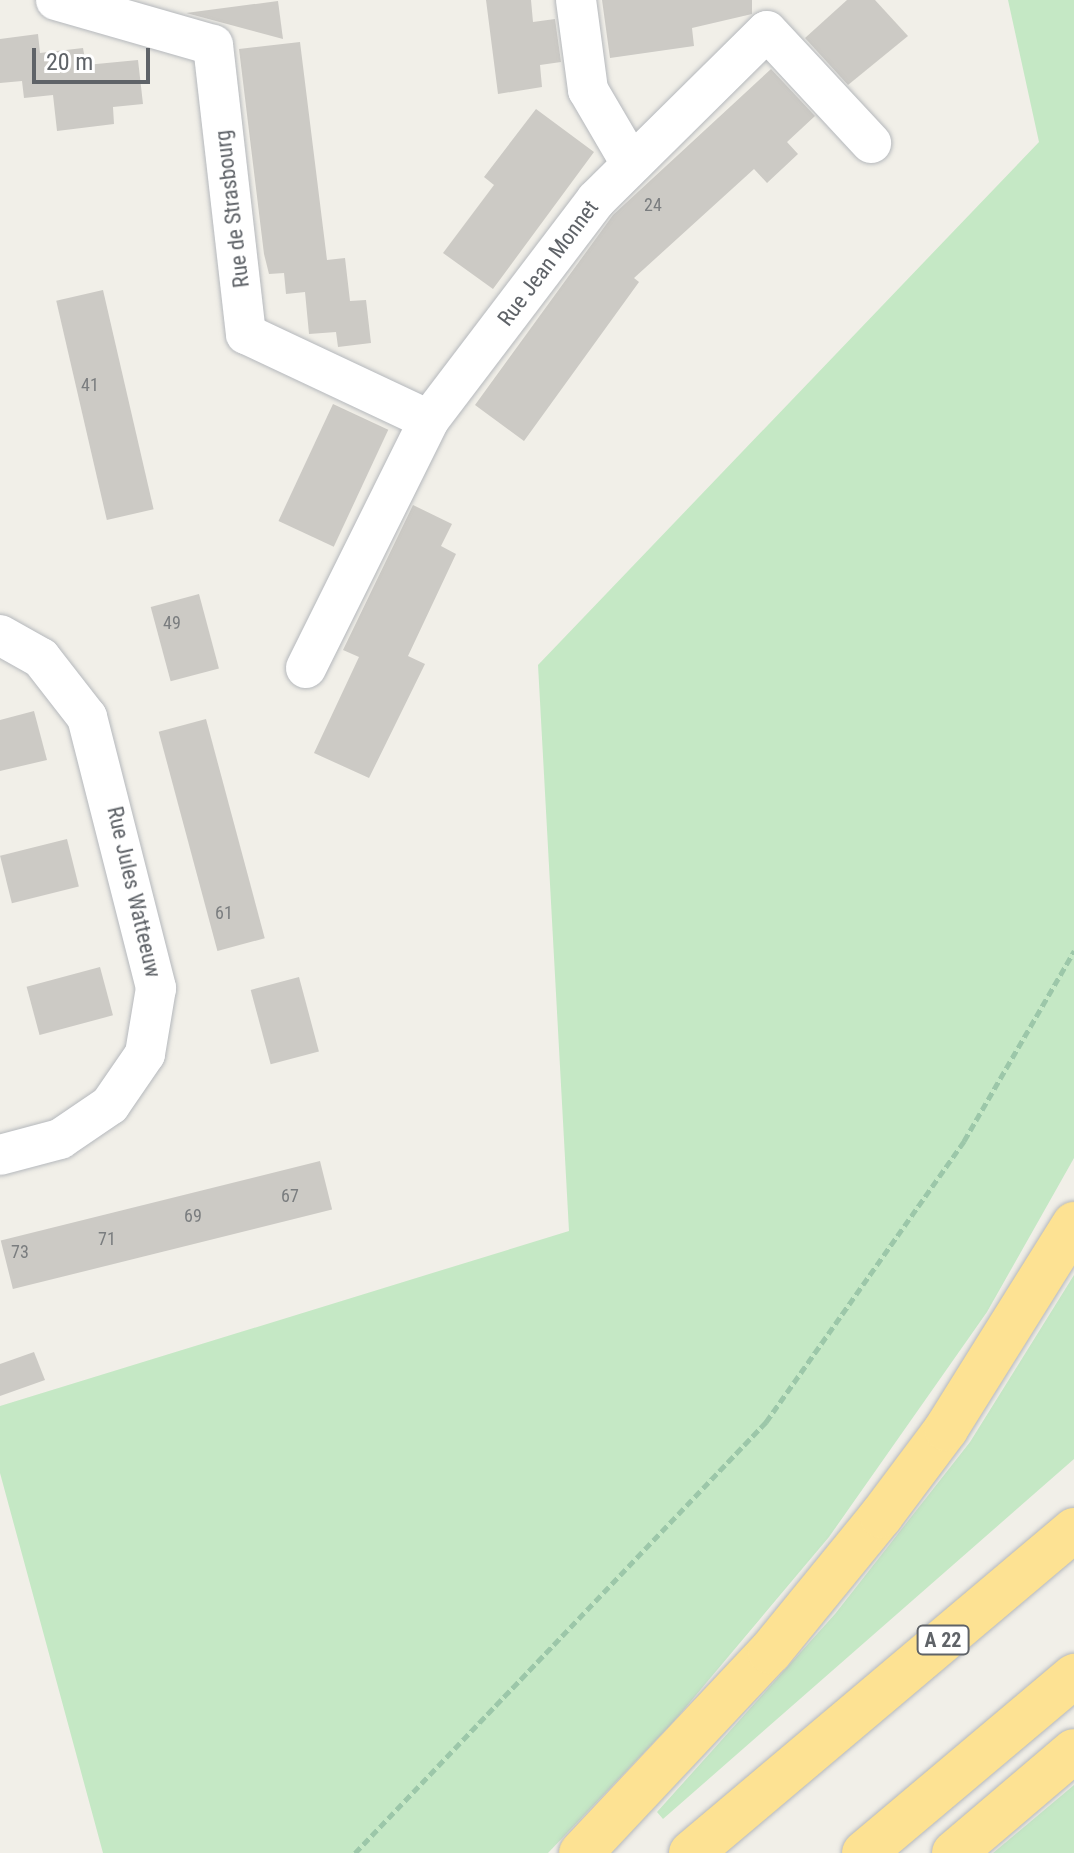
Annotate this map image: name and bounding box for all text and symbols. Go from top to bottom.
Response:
scale bar [36,32,154,82]
text: 20 m [46,48,93,76]
street label: Rue de Strasbourg [209,129,255,289]
house number: 24 [644,194,662,216]
street label: Rue Jean Monnet [492,195,604,331]
house number: 41 [81,374,99,396]
house number: 49 [163,612,181,634]
street label: Rue Jules Watteeuw [101,804,167,980]
house number: 61 [215,902,233,924]
house number: 67 [281,1185,299,1207]
house number: 69 [184,1205,202,1227]
house number: 71 [98,1228,116,1250]
house number: 73 [11,1241,29,1263]
road number: A 22 [915,1624,971,1656]

